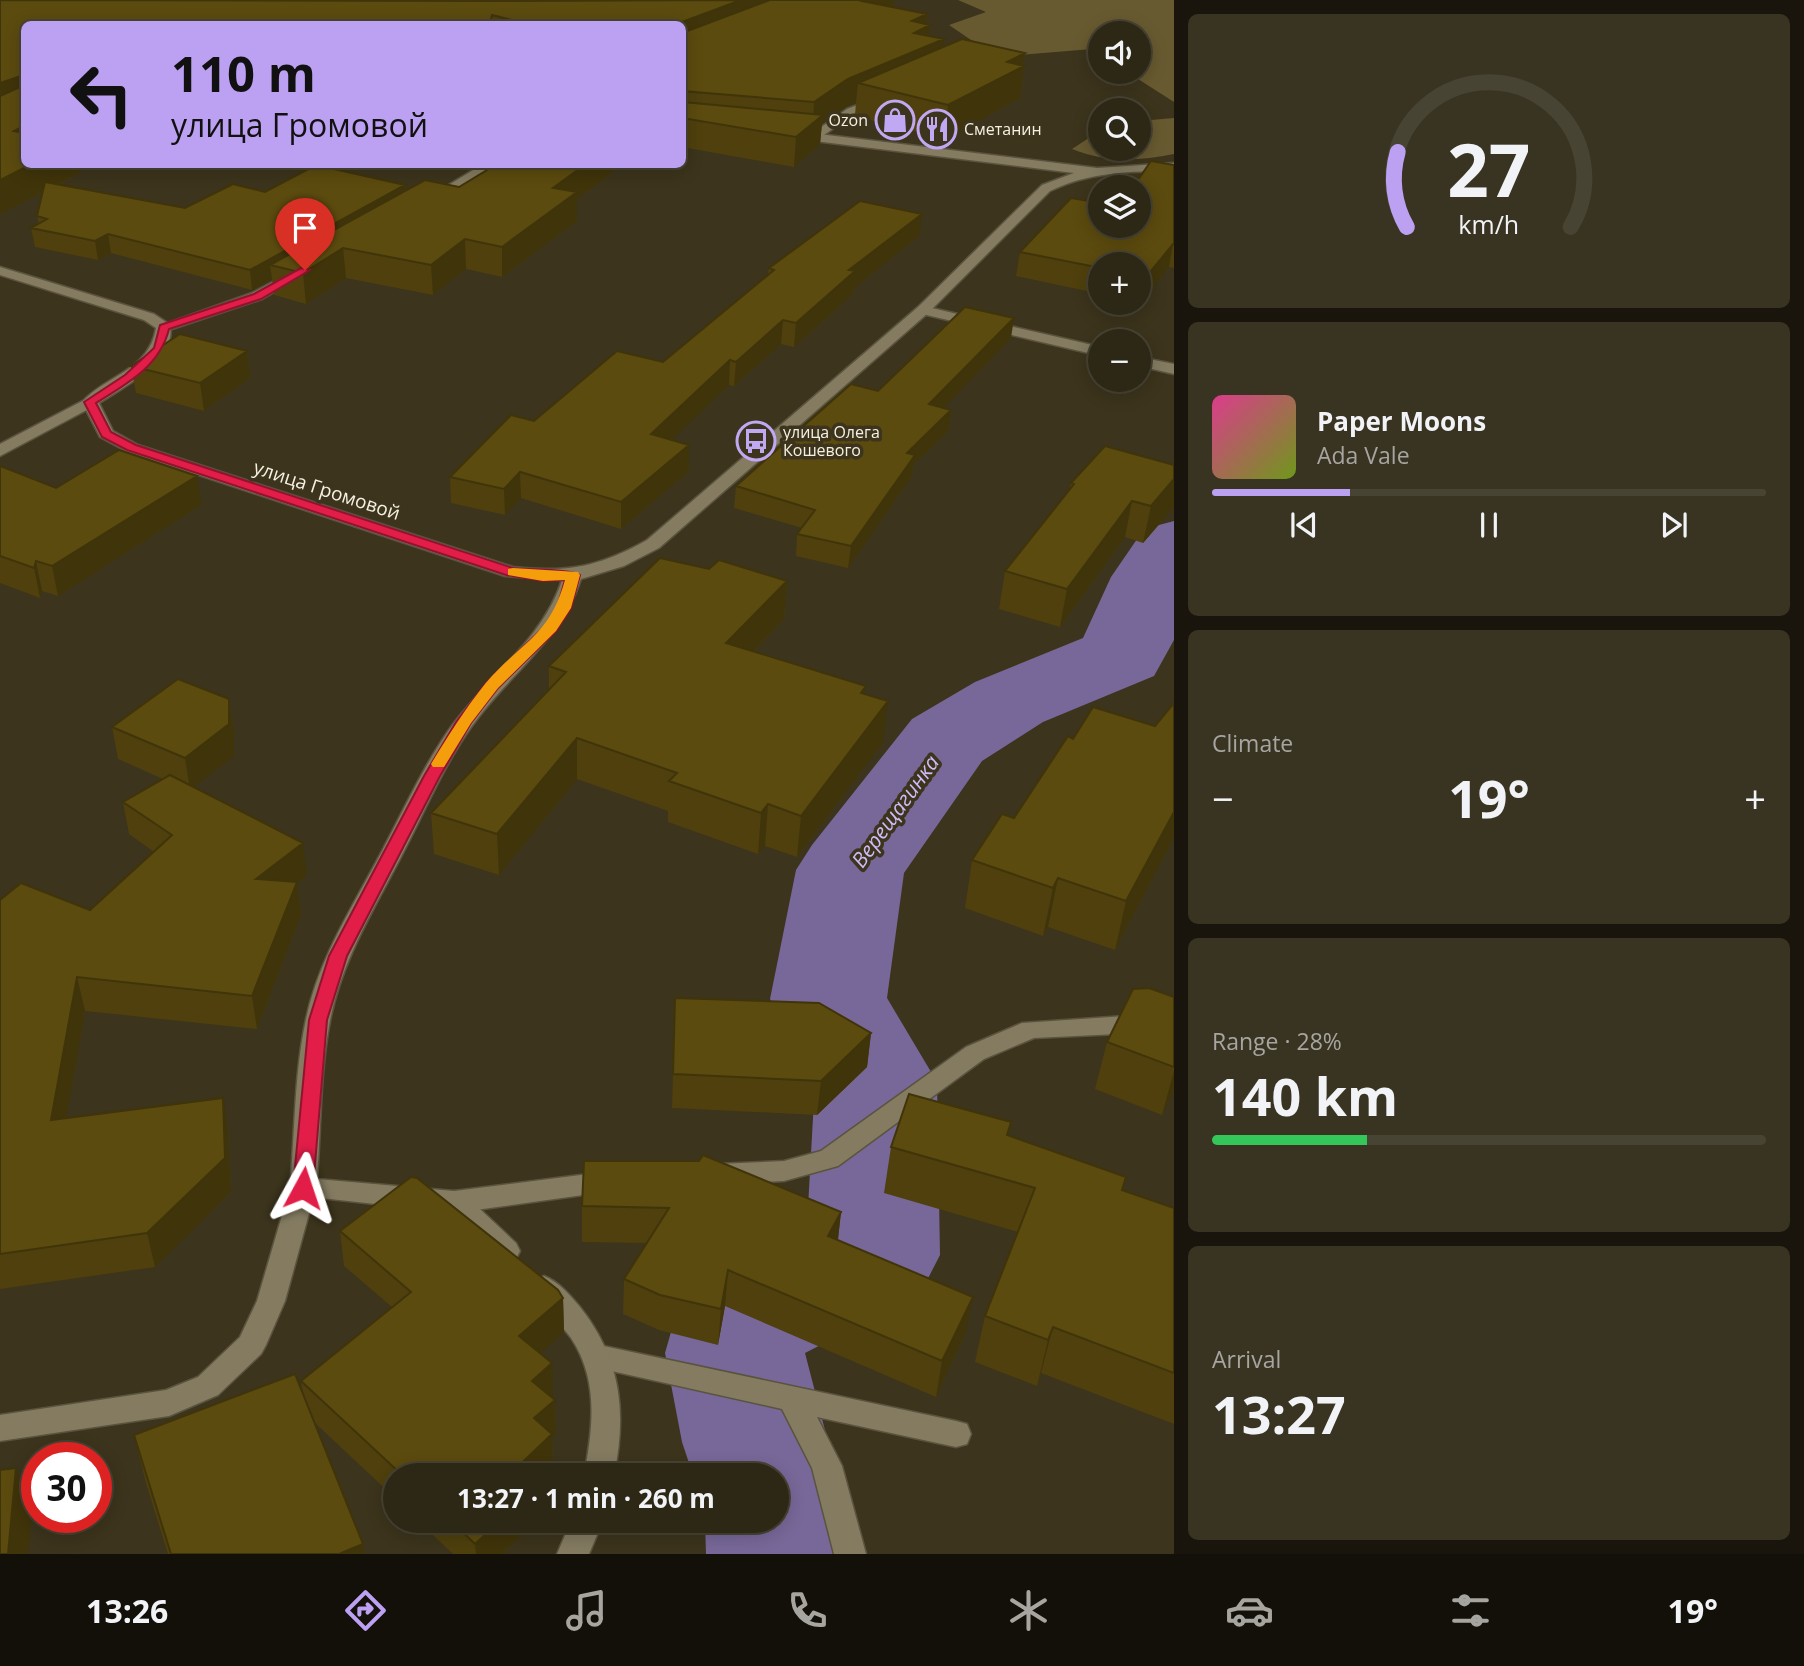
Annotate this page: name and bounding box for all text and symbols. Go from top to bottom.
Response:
map controls [1088,21,1151,392]
button: sound [1088,21,1151,84]
text: 110 m [171,40,316,106]
icon: left [56,49,147,140]
button: search [1088,98,1151,161]
shop icon: Ozon [874,99,916,141]
text: улица Громовой [171,103,428,146]
restaurant icon: Сметанин [916,108,958,150]
place label: Ozon [829,109,868,131]
place label: Сметанин [964,118,1042,140]
text: 27 [1447,119,1531,218]
button: layers [1088,175,1151,238]
pin [275,198,335,270]
text: km/h [1459,207,1519,241]
icon: arrive [286,209,324,247]
button: + [1088,252,1151,315]
button: − [1088,329,1151,392]
text: Paper Moons [1317,403,1486,439]
bus stop icon: улица Олега Кошевого [735,420,777,462]
place label: улица Олега Кошевого [783,421,880,461]
text: Ada Vale [1317,439,1410,471]
street label: улица Громовой [250,454,404,526]
icon: previous [1285,506,1323,544]
icon: pause [1470,506,1508,544]
icon: next [1655,506,1693,544]
text: Climate [1212,727,1293,759]
water label: Верещагинка [845,749,945,873]
text: 19° [1448,762,1530,833]
text: − [1212,772,1234,824]
text: + [1744,772,1766,824]
text: Range · 28% [1212,1025,1342,1057]
text: 140 km [1212,1060,1398,1131]
position arrow [266,1151,340,1225]
text: Arrival [1212,1343,1281,1375]
text: 13:27 [1212,1378,1346,1449]
speed limit sign: 30 [21,1442,112,1533]
text: 13:27 · 1 min · 260 m [457,1480,715,1516]
icon: directions [341,1586,390,1635]
icon: music [562,1586,611,1635]
icon: phone [783,1586,832,1635]
icon: climate [1004,1586,1053,1635]
icon: car [1225,1586,1274,1635]
icon: filters [1446,1586,1495,1635]
text: 13:26 [86,1589,168,1632]
text: 19° [1668,1589,1718,1632]

